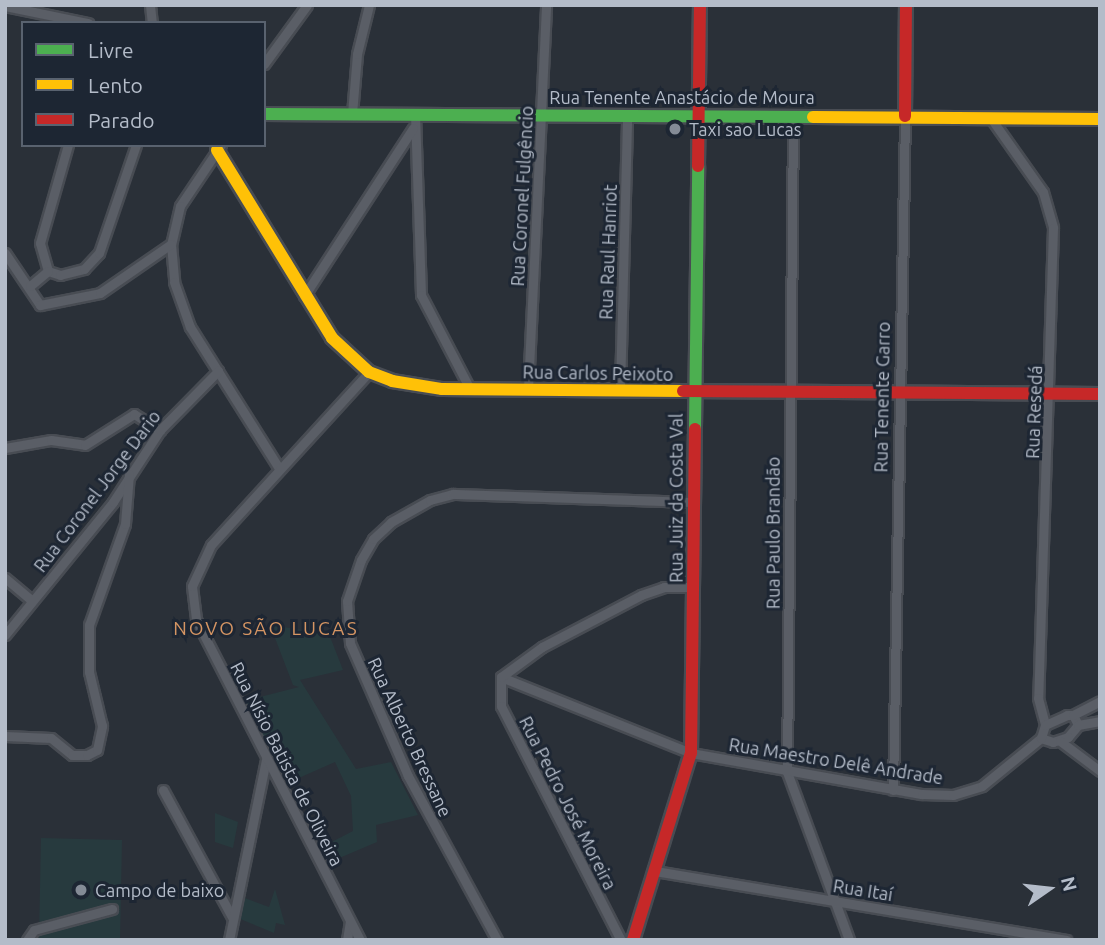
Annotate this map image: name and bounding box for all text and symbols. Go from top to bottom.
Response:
legend [21,21,266,147]
text: Livre [88,38,134,62]
text: Lento [88,73,143,97]
street label: Rua Tenente Anastácio de Moura [549,86,815,108]
street label: Rua Coronel Fulgêncio [506,105,538,287]
text: Parado [88,108,154,132]
place label: Taxi sao Lucas [689,118,802,140]
marker: Taxi sao Lucas [667,121,683,137]
street label: Rua Raul Hanriot [595,184,621,320]
street label: Rua Tenente Garro [870,321,894,473]
street label: Rua Carlos Peixoto [522,361,674,385]
street label: Rua Resedá [1022,365,1046,459]
street label: Rua Coronel Jorge Dario [29,406,165,576]
street label: Rua Juiz da Costa Val [665,413,687,583]
street label: Rua Paulo Brandão [762,457,784,609]
district label: NOVO SÃO LUCAS [175,618,357,640]
street label: Rua Alberto Bressane [364,654,456,820]
street label: Rua Nísio Batista de Oliveira [226,658,348,870]
street label: Rua Pedro José Moreira [515,713,621,893]
street label: Rua Maestro Delê Andrade [727,733,945,789]
north arrow [1014,854,1084,924]
text: N [1057,874,1082,893]
street label: Rua Itaí [832,875,894,905]
place label: Campo de baixo [95,879,224,901]
marker: Campo de baixo [73,882,89,898]

